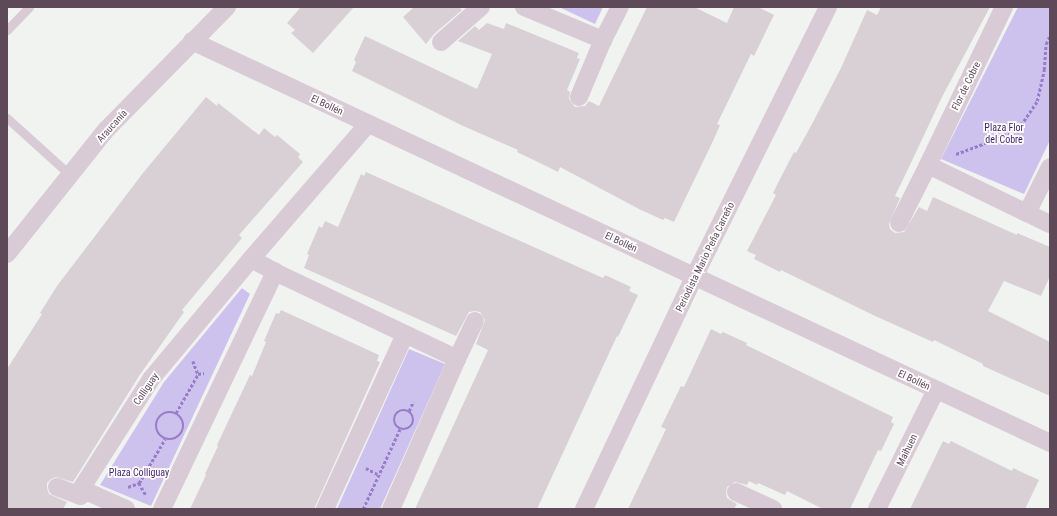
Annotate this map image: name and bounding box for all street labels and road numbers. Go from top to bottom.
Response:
street label: Flor de Cobre [949,60,983,112]
street label: El Bollén [309,92,345,118]
street label: Araucanía [94,107,130,145]
street label: Periodista Mario Peña Carreño [673,200,737,314]
street label: El Bollén [603,229,639,255]
street label: El Bollén [896,367,932,393]
street label: Colliguay [131,371,161,407]
street label: Maihuen [894,432,920,468]

